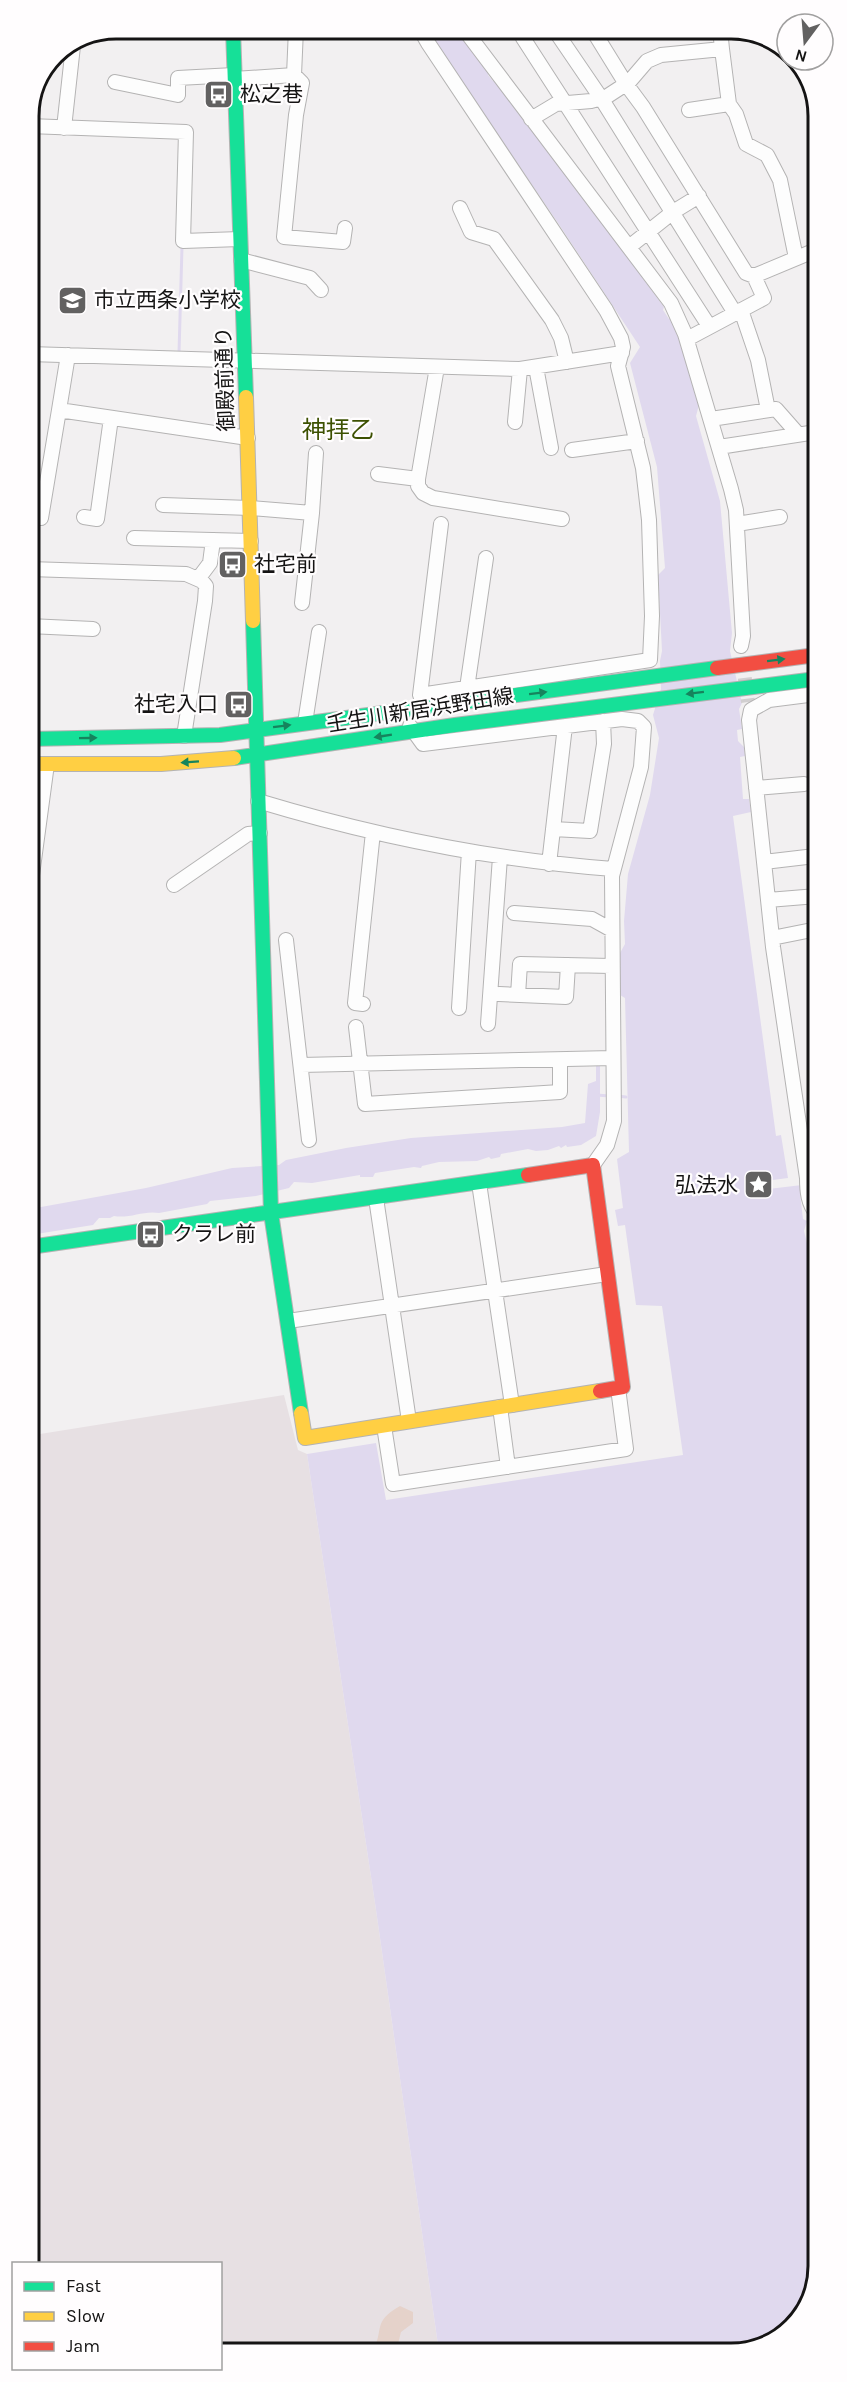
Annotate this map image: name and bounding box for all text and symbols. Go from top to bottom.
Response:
north arrow [775,12,835,72]
text: N [793,45,809,67]
bus stop icon: 松之巷 [203,78,235,110]
place label: 松之巷 [240,82,303,106]
school or university icon: 市立西条小学校 [57,284,89,316]
place label: 市立西条小学校 [94,288,241,312]
street label: 御殿前通り [211,326,239,432]
district label: 神拝乙 [302,416,374,444]
bus stop icon: 社宅前 [217,548,249,580]
place label: 社宅前 [254,552,317,576]
one-way arrow [767,655,786,665]
street label: 壬生川新居浜野田線 [325,683,515,737]
bus stop icon: 社宅入口 [223,688,255,720]
one-way arrow [529,688,548,697]
one-way arrow [685,688,704,698]
place label: 社宅入口 [134,692,218,716]
one-way arrow [273,721,292,731]
one-way arrow [374,731,393,740]
one-way arrow [78,734,97,743]
one-way arrow [181,757,200,766]
place icon: 弘法水 [743,1169,775,1201]
place label: 弘法水 [675,1173,738,1197]
bus stop icon: クラレ前 [135,1218,167,1250]
place label: クラレ前 [172,1222,256,1246]
legend [12,2262,222,2370]
text: Fast [66,2275,101,2297]
text: Slow [66,2305,105,2327]
text: Jam [66,2335,100,2357]

